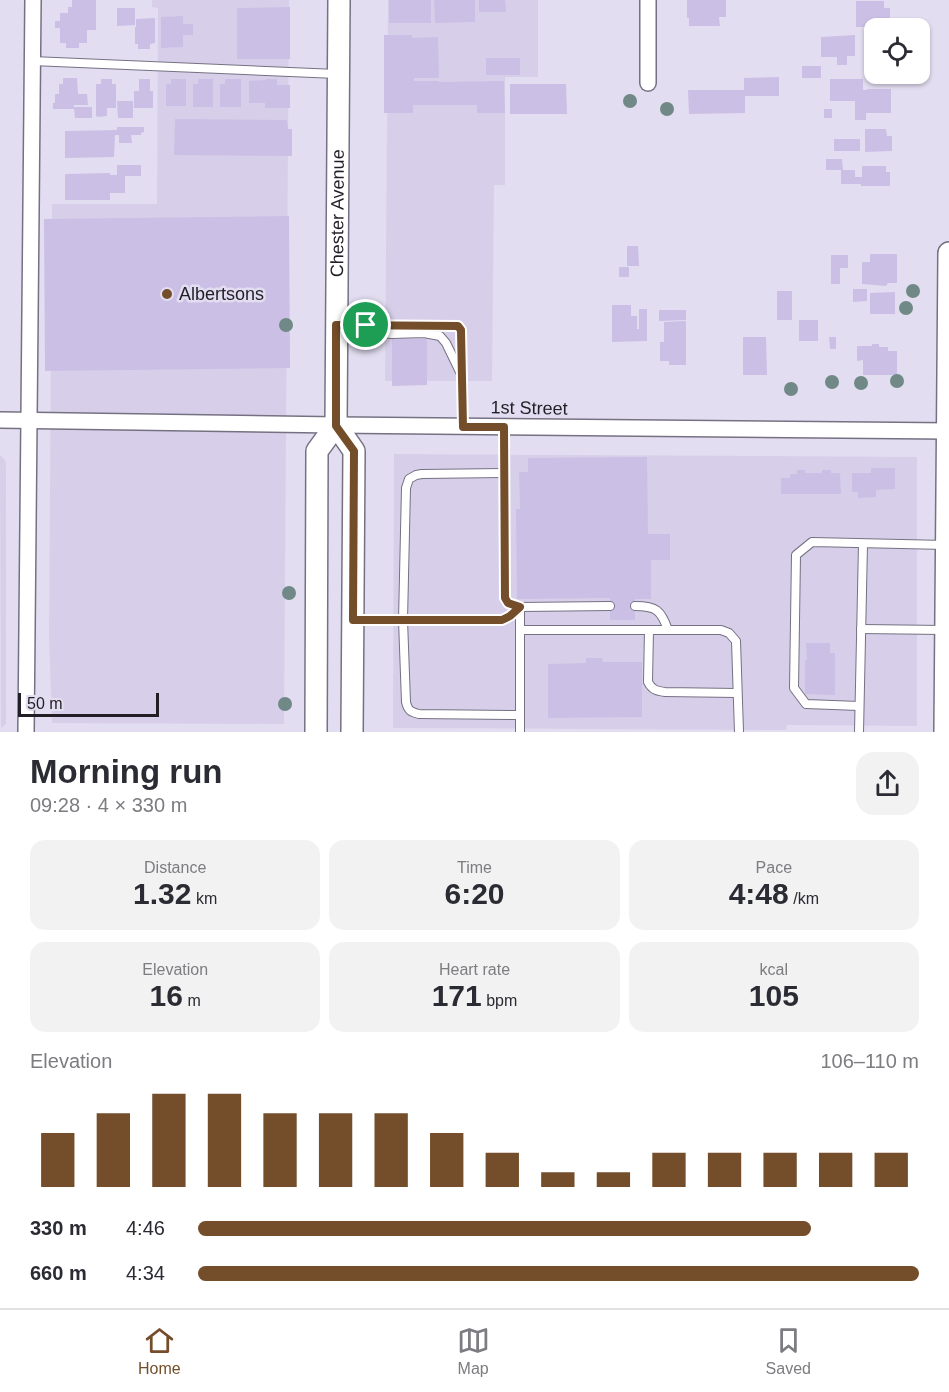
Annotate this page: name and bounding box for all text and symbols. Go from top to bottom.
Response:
map controls [864,18,930,84]
button: locate [864,18,930,84]
street label: Chester Avenue [327,149,348,277]
place label: Albertsons [179,284,264,304]
marker: Albertsons [160,287,174,301]
pin [340,299,391,350]
icon: arrive [349,308,382,341]
street label: 1st Street [490,397,568,419]
scale bar [18,690,159,718]
text: 50 m [27,695,63,712]
button: share [856,752,919,815]
text: Morning run [30,753,222,790]
text: 09:28 · 4 × 330 m [30,794,187,816]
text: Distance [144,859,206,876]
text: Time [457,859,492,876]
text: Pace [756,859,792,876]
text: 1.32 [133,877,191,910]
text: 6:20 [444,877,505,910]
text: 4:48 [729,877,789,910]
text: km [191,890,217,907]
text: /km [789,890,819,907]
text: Elevation [142,961,208,978]
text: Heart rate [439,961,510,978]
text: kcal [760,961,788,978]
text: 16 [150,979,183,1012]
text: 171 [432,979,482,1012]
text: 105 [749,979,799,1012]
text: m [183,992,201,1009]
text: bpm [482,992,517,1009]
text: Elevation [30,1050,112,1072]
text: 106–110 m [820,1050,919,1072]
text: 330 m [30,1217,87,1239]
text: 4:46 [126,1217,165,1239]
text: 660 m [30,1262,87,1284]
text: 4:34 [126,1262,165,1284]
tab: Home [138,1324,181,1378]
tab: Map [457,1324,490,1378]
tab: Saved [766,1324,811,1378]

